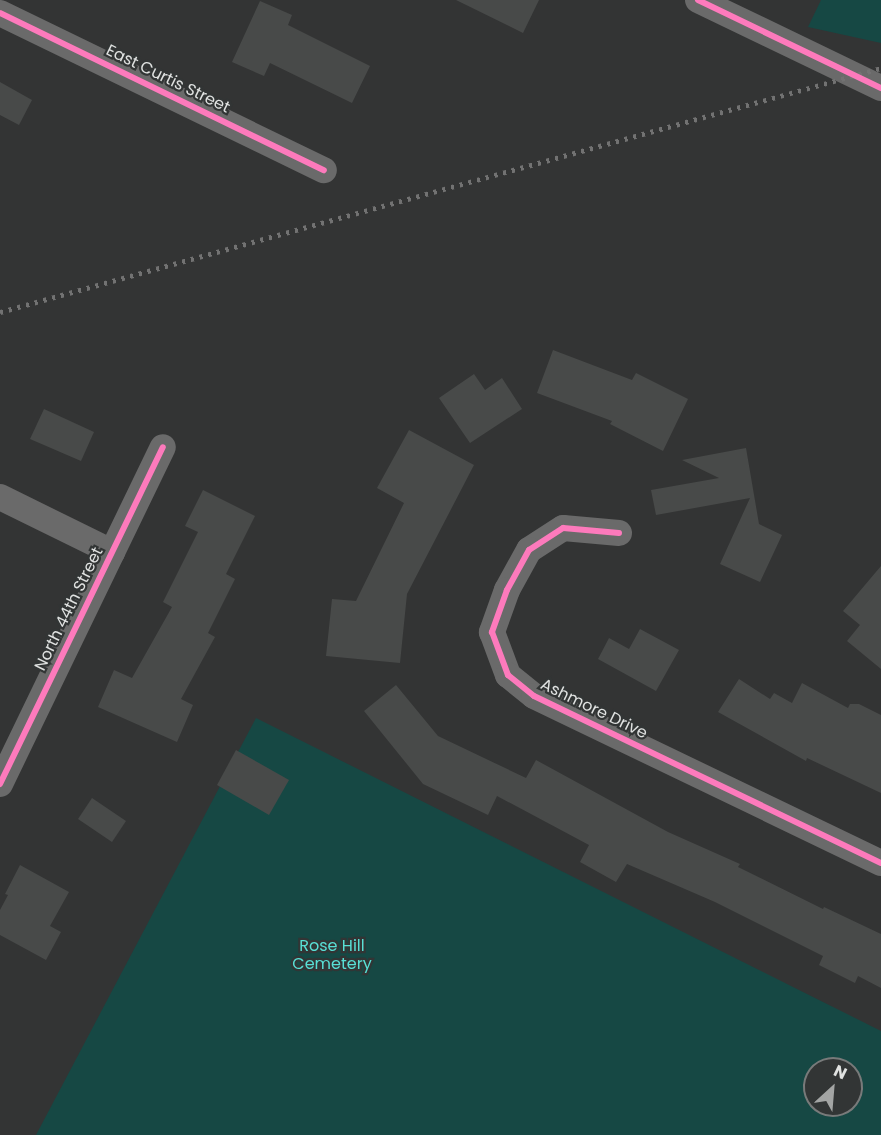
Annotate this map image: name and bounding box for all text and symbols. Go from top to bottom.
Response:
street label: East Curtis Street [103,41,233,117]
street label: North 44th Street [31,544,107,674]
street label: Ashmore Drive [537,675,651,743]
park label: Rose Hill Cemetery [292,936,372,974]
north arrow [803,1057,863,1117]
text: N [830,1059,851,1085]

